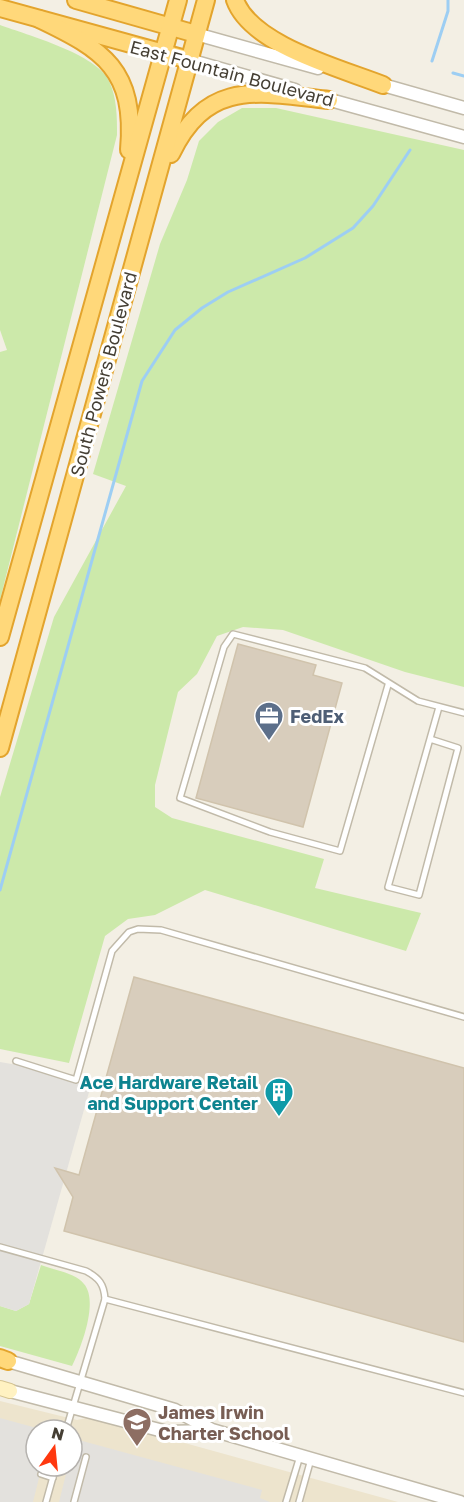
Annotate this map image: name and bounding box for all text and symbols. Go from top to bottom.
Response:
street label: East Fountain Boulevard [128,35,336,111]
street label: South Powers Boulevard [65,269,141,479]
office icon: FedEx [253,700,285,742]
place label: FedEx [290,705,344,727]
place label: Ace Hardware Retail and Support Center [80,1071,258,1114]
building icon: Ace Hardware Retail and Support Center [263,1076,295,1118]
place label: James Irwin Charter School [158,1401,290,1444]
school or university icon: James Irwin Charter School [121,1406,153,1448]
north arrow [24,1418,84,1478]
text: N [49,1422,66,1445]

